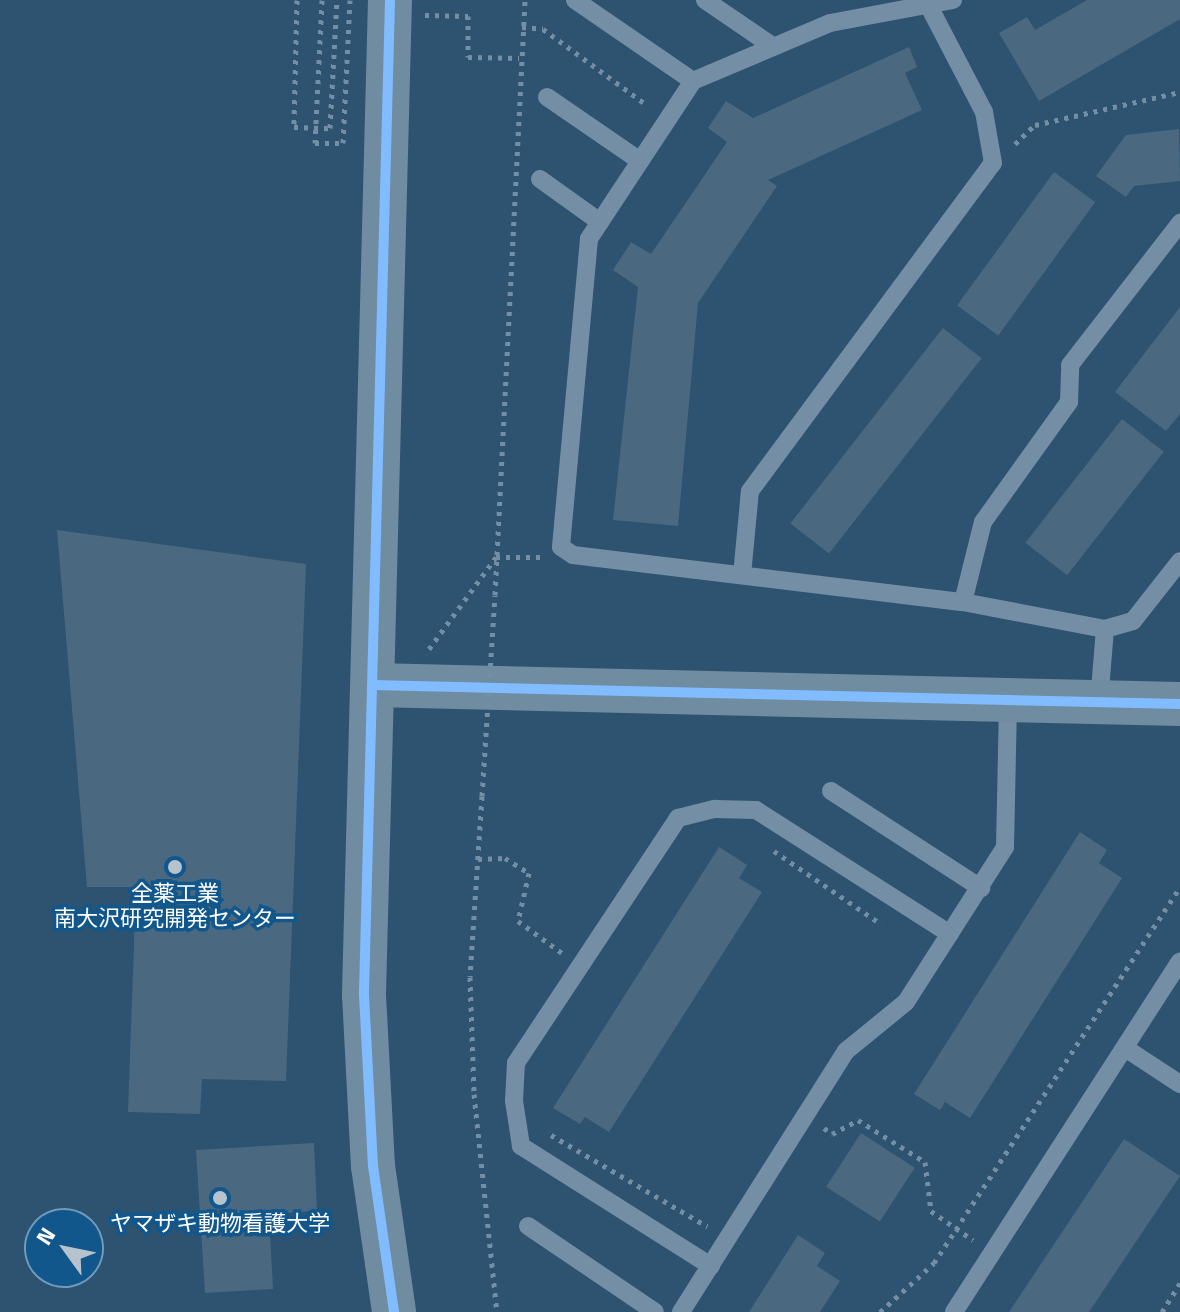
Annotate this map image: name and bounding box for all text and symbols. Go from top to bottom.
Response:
marker: 全薬工業 南大沢研究開発センター [166,858,184,876]
place label: 全薬工業 南大沢研究開発センター [54,880,296,932]
marker: ヤマザキ動物看護大学 [211,1189,229,1207]
north arrow [24,1208,104,1288]
place label: ヤマザキ動物看護大学 [110,1211,330,1237]
text: N [27,1220,64,1252]

